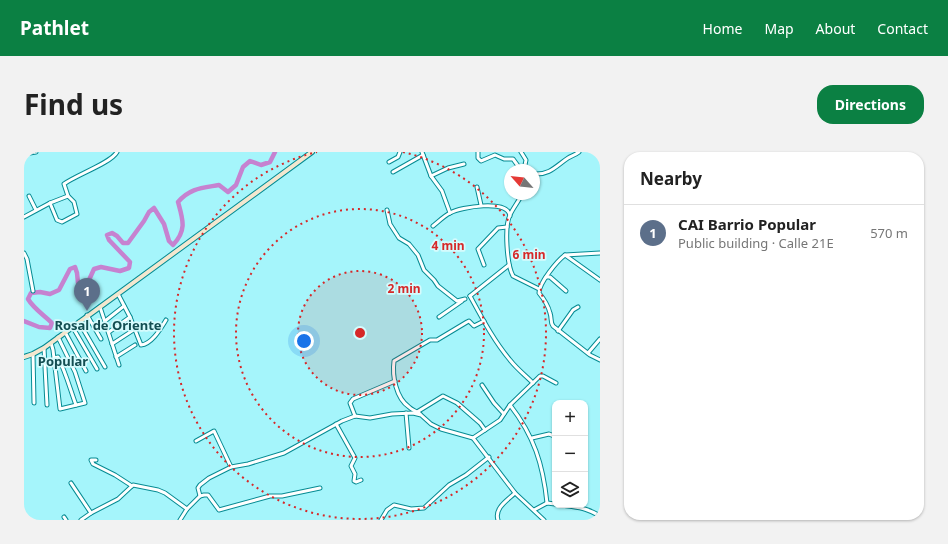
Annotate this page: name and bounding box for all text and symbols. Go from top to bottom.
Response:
text: Pathlet [20,15,89,41]
text: Home [703,19,742,38]
text: Map [764,19,794,38]
text: About [816,19,855,38]
text: Contact [877,19,928,38]
text: Find us [24,85,123,123]
button: Directions [817,85,924,124]
north arrow [504,164,540,200]
text: Nearby [640,167,702,190]
text: CAI Barrio Popular [678,214,816,234]
text: 1 [649,224,657,242]
text: 570 m [870,224,908,242]
text: Public building · Calle 21E [678,234,834,252]
text: 4 min [431,237,465,254]
text: 6 min [512,246,546,263]
pin: 1 [74,278,100,311]
text: 2 min [387,280,421,297]
district label: Rosal de Oriente [54,316,162,334]
centre of rings [353,326,367,340]
your location [294,331,314,351]
district label: Popular [38,352,88,370]
map controls [552,400,588,508]
button: + [552,400,588,436]
button: − [552,436,588,472]
button: layers [552,472,588,508]

